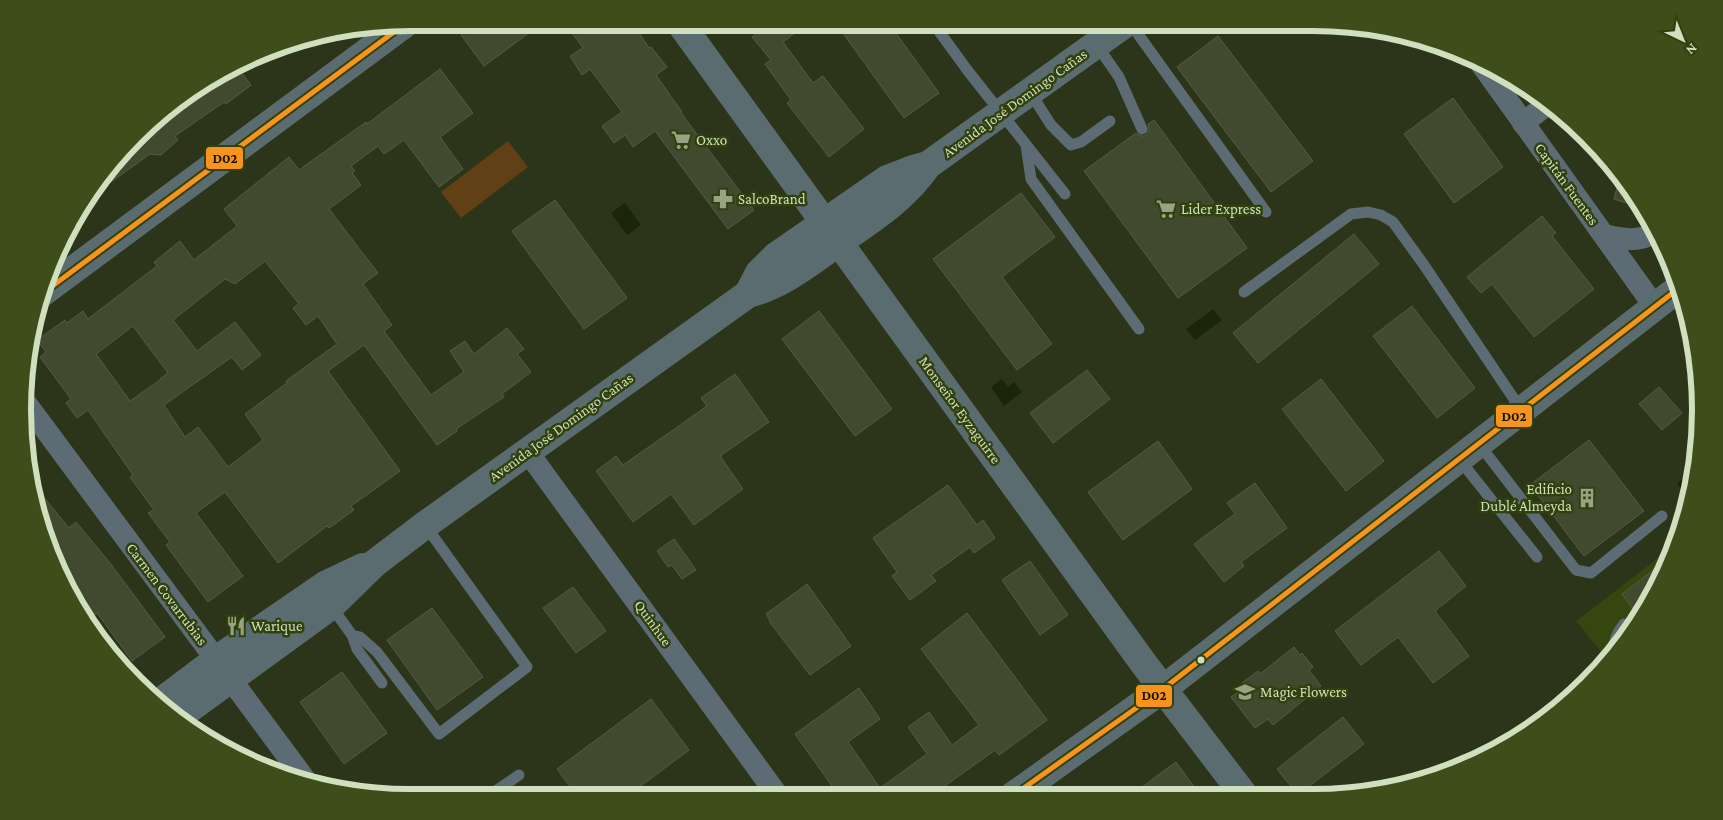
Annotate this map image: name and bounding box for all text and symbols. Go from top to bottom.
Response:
north arrow [1658,15,1708,65]
text: N [1683,40,1701,59]
street label: Avenida José Domingo Cañas [940,45,1091,161]
supermarket icon: Oxxo [670,129,692,151]
place label: Oxxo [696,132,727,148]
street label: Capitán Fuentes [1531,140,1602,229]
line badge: D02 [205,146,244,170]
text: D02 [212,150,238,166]
pharmacy icon: SalcoBrand [712,188,734,210]
place label: SalcoBrand [738,191,806,207]
supermarket icon: Lider Express [1155,198,1177,220]
place label: Lider Express [1181,201,1261,218]
street label: Monseñor Eyzaguirre [915,353,1004,467]
street label: Avenida José Domingo Cañas [486,369,637,485]
line badge: D02 [1495,404,1533,428]
text: D02 [1501,408,1527,424]
place label: Edificio Dublé Almeyda [1480,481,1572,515]
building icon: Edificio Dublé Almeyda [1576,487,1598,509]
street label: Carmen Covarrubias [123,540,211,648]
street label: Quinhue [631,597,675,649]
restaurant icon: Warique [225,615,247,637]
place label: Warique [251,618,303,635]
unlabelled marker [1196,655,1206,665]
school or university icon: Magic Flowers [1234,681,1256,703]
line badge: D02 [1135,684,1173,708]
place label: Magic Flowers [1260,684,1347,701]
text: D02 [1141,687,1167,703]

